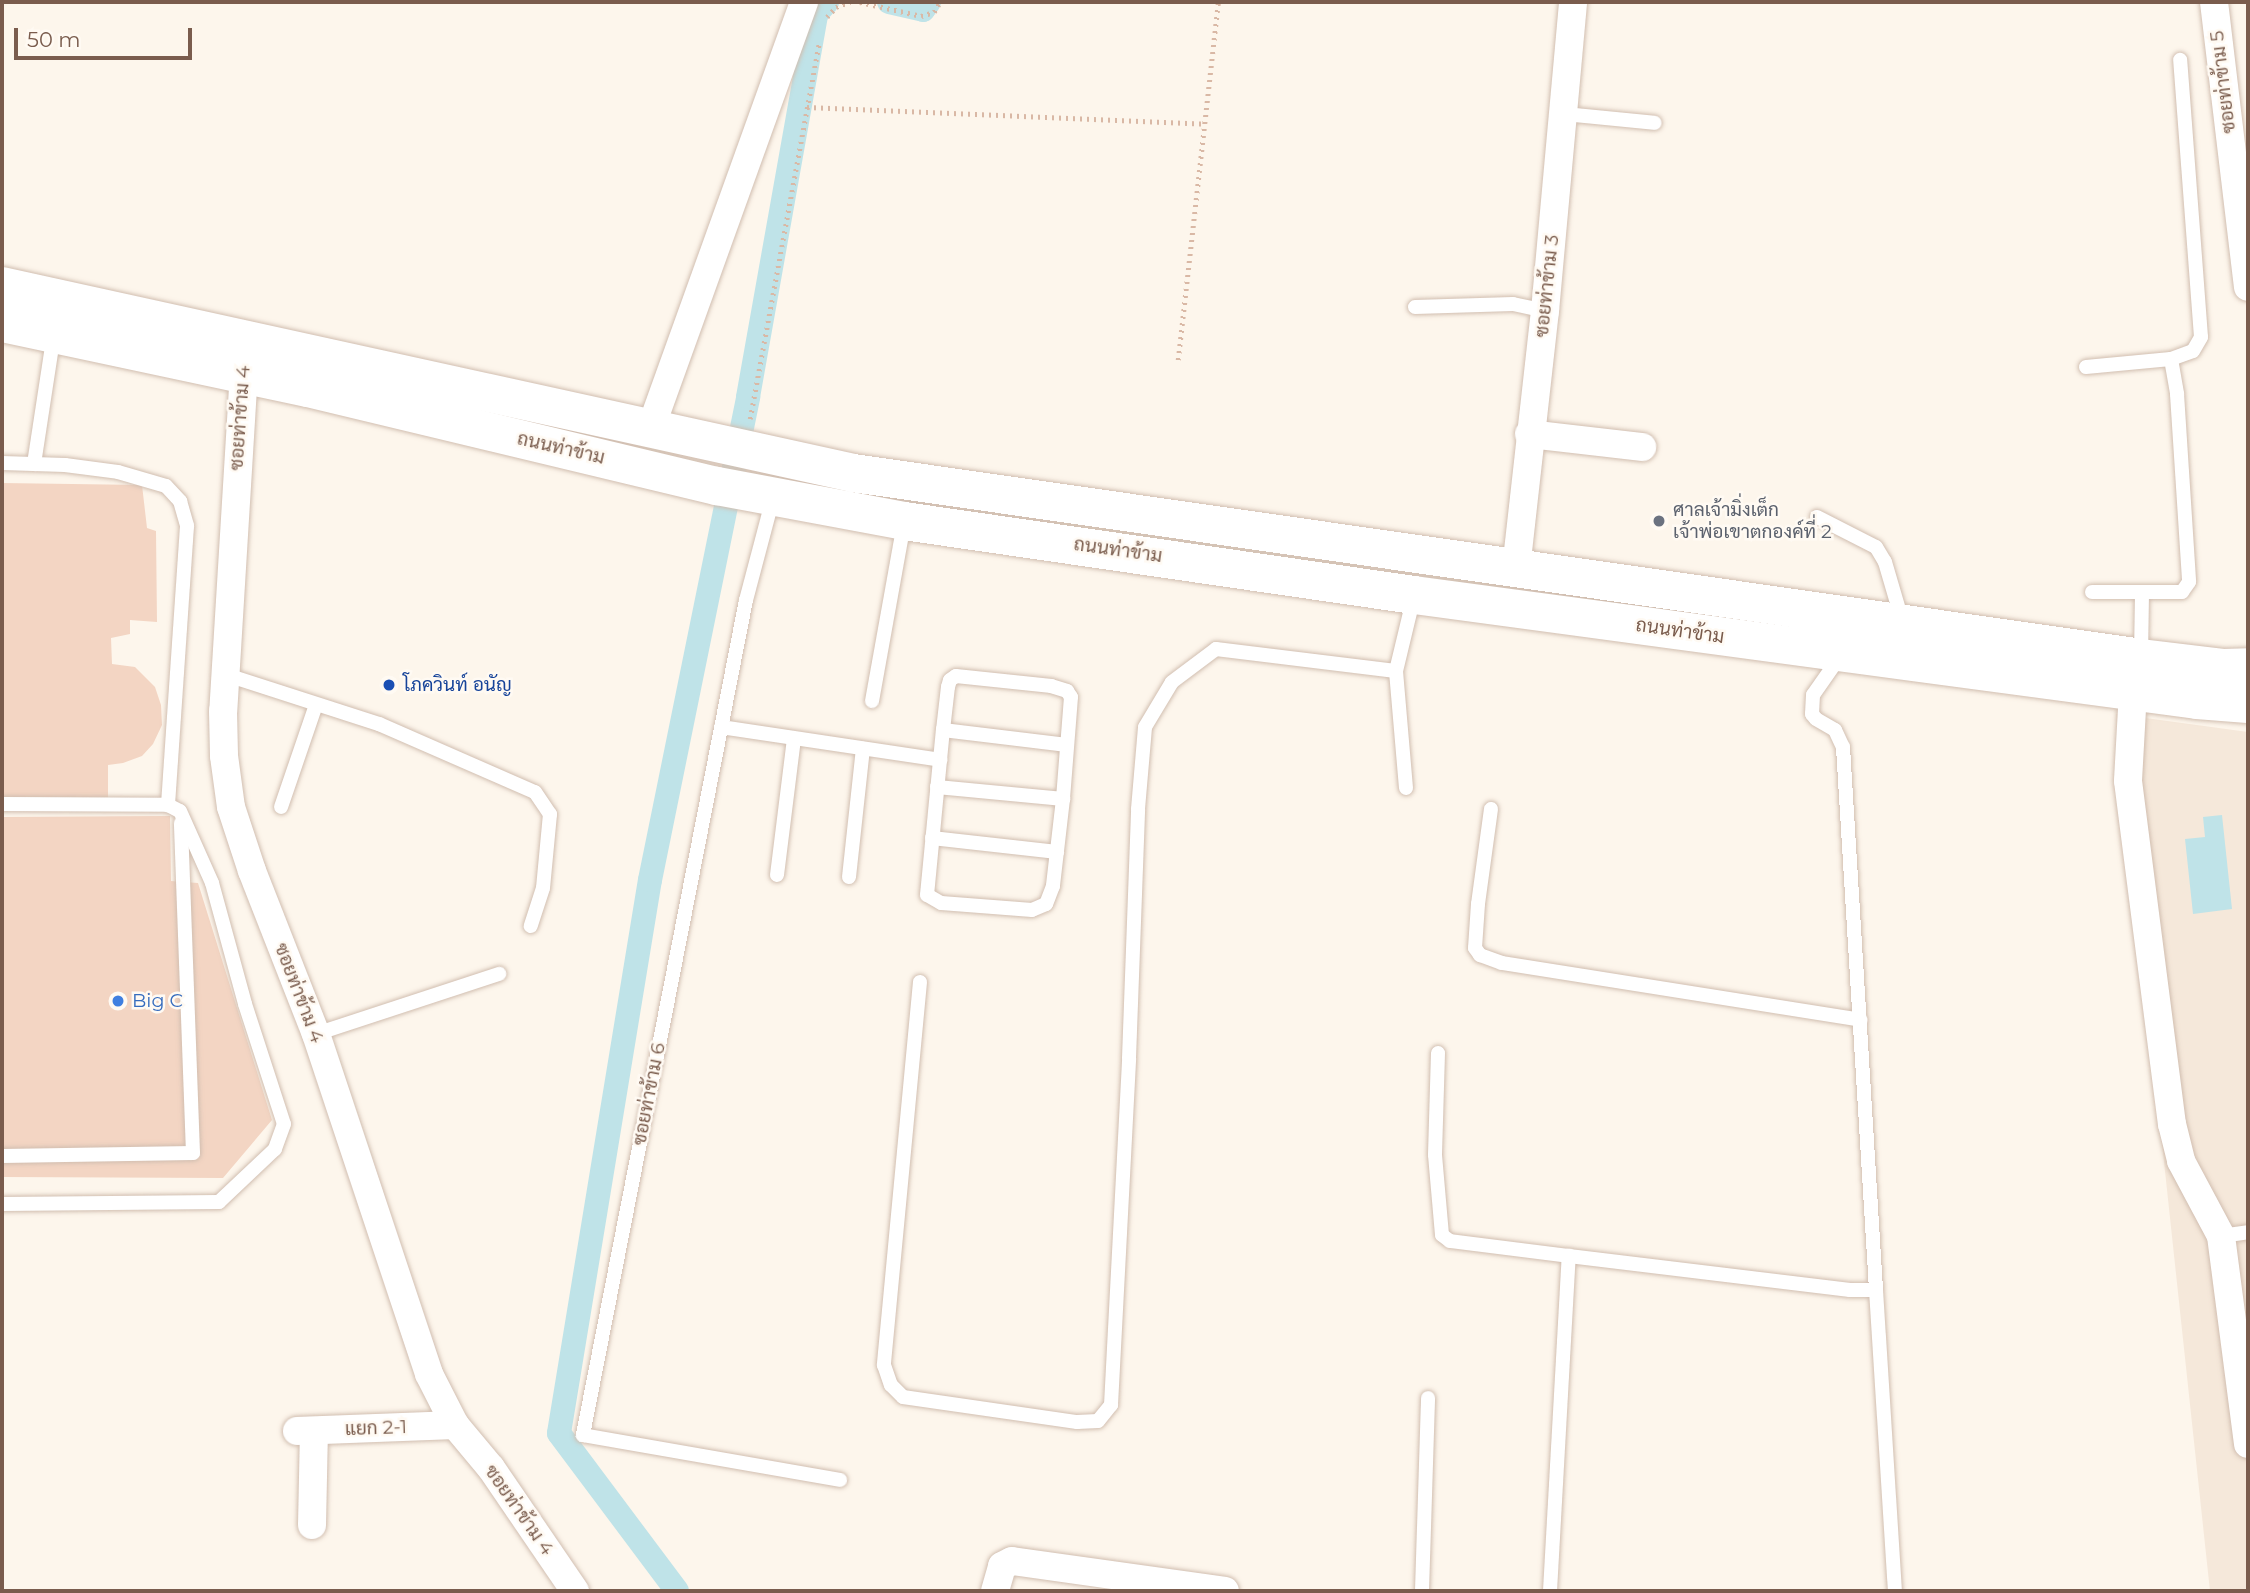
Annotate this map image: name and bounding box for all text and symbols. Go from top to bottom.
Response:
scale bar [18,14,196,58]
text: 50 m [27,27,81,52]
street label: ซอยท่าข้าม 5 [2205,29,2241,135]
street label: ซอยท่าข้าม 3 [1530,233,1564,339]
street label: ซอยท่าข้าม 4 [225,365,255,471]
street label: ถนนท่าข้าม [515,427,607,469]
place label: ศาลเจ้ามิ่งเต็ก เจ้าพ่อเขาตกองค์ที่ 2 [1673,499,1832,543]
marker: ศาลเจ้ามิ่งเต็ก เจ้าพ่อเขาตกองค์ที่ 2 [1651,513,1667,529]
street label: ถนนท่าข้าม [1072,533,1164,567]
street label: ถนนท่าข้าม [1634,614,1726,648]
place label: โภควินท์ อนัญ [403,674,512,696]
marker: โภควินท์ อนัญ [381,677,397,693]
street label: ซอยท่าข้าม 4 [270,940,328,1046]
place label: Big C [132,990,183,1012]
marker: Big C [110,993,126,1009]
street label: ซอยท่าข้าม 6 [628,1041,670,1147]
street label: แยก 2-1 [345,1416,407,1440]
street label: ซอยท่าข้าม 4 [480,1460,558,1560]

